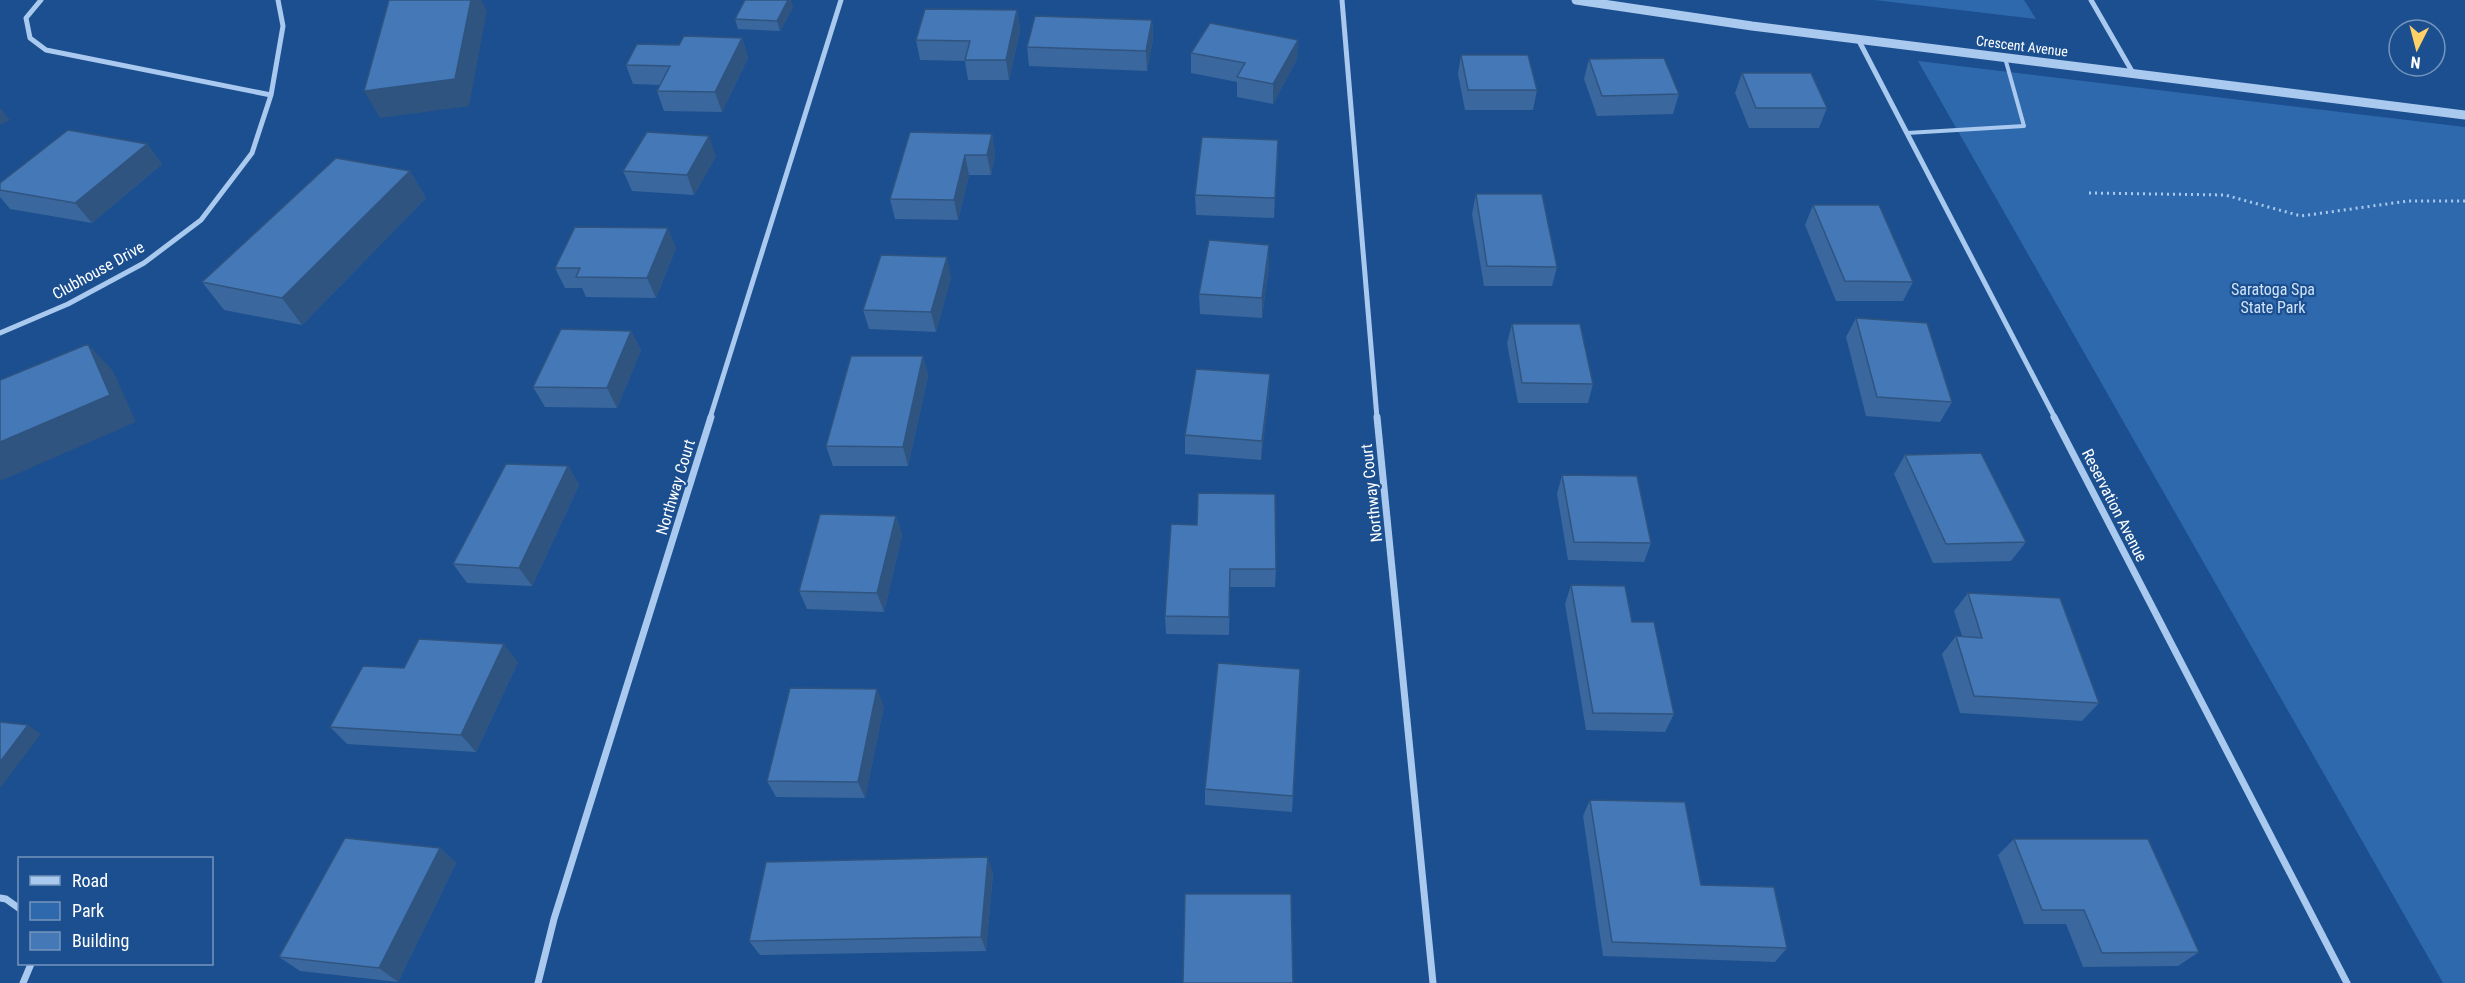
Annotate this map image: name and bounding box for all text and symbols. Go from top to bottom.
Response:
north arrow [2387,18,2447,78]
street label: Crescent Avenue [1975,32,2069,60]
text: N [2410,52,2421,72]
street label: Clubhouse Drive [49,237,148,304]
park label: Saratoga Spa State Park [2231,280,2315,317]
street label: Northway Court [652,437,699,537]
street label: Northway Court [1357,443,1386,543]
street label: Reservation Avenue [2078,446,2151,565]
legend [18,857,213,965]
text: Road [72,870,108,891]
text: Park [72,900,104,921]
text: Building [72,930,129,951]

